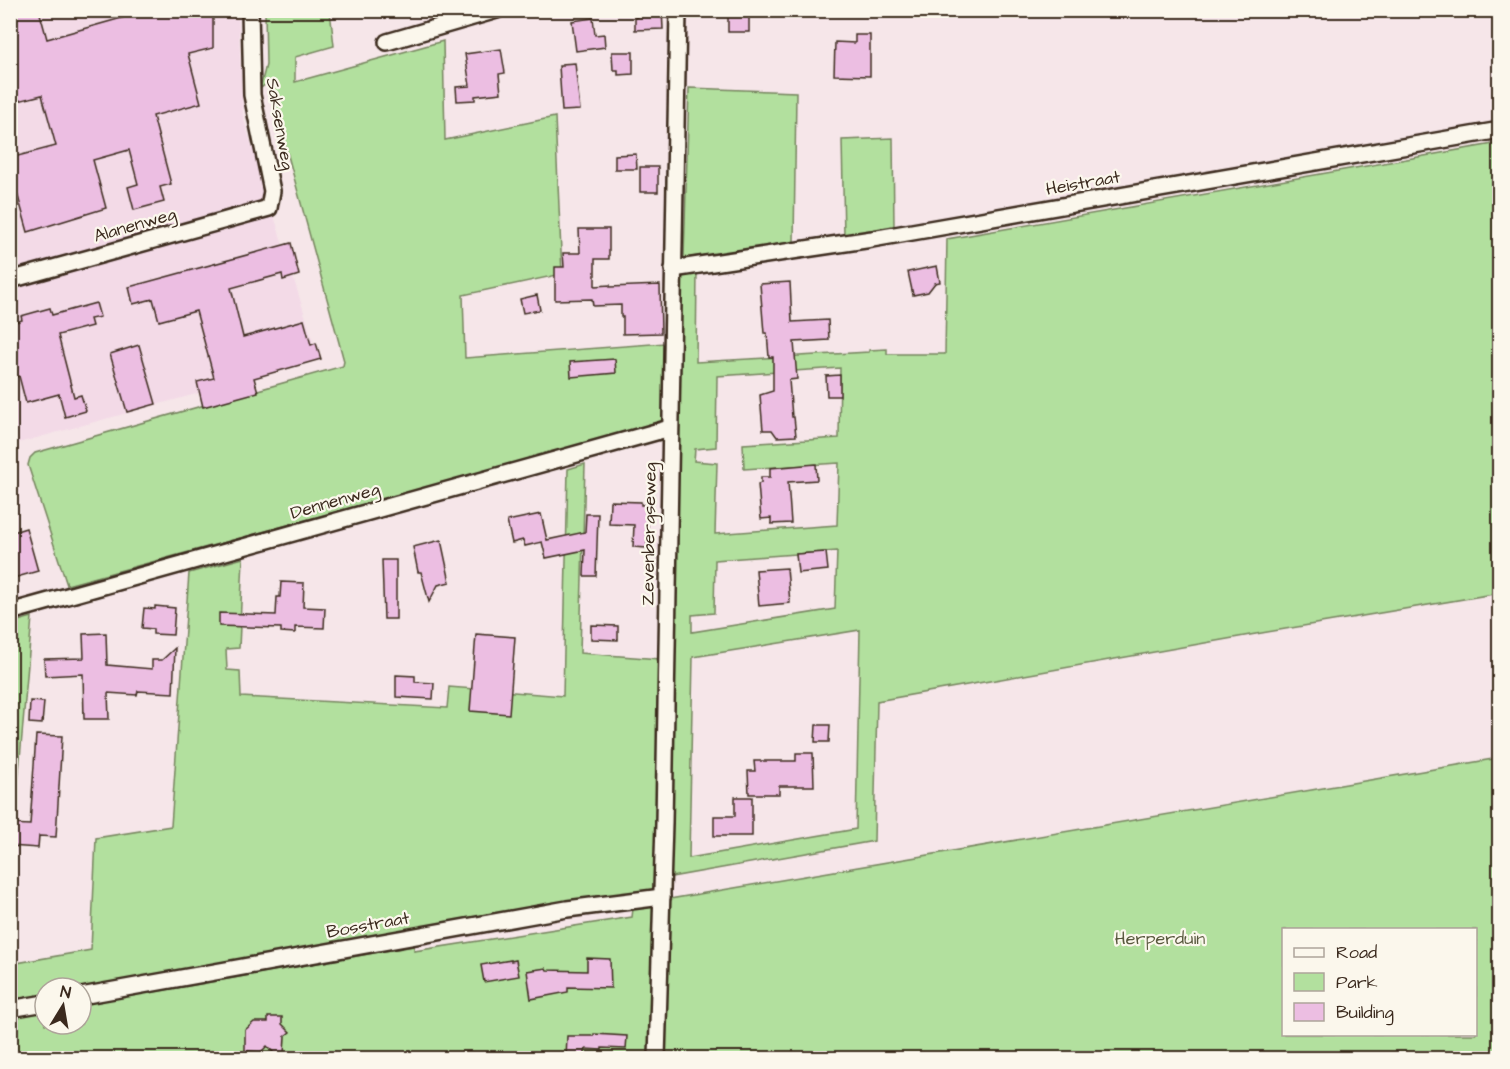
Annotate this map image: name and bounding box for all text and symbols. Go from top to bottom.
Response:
street label: Saksenweg [259,76,300,172]
street label: Heistraat [1044,164,1123,202]
street label: Alanenweg [91,201,179,250]
street label: Zevenbergseweg [635,462,664,606]
street label: Dennenweg [287,476,383,527]
street label: Bosstraat [325,905,412,945]
park label: Herperduin [1115,926,1205,951]
legend [1282,928,1477,1036]
text: Road [1336,940,1377,965]
text: Park [1336,970,1378,995]
north arrow [33,976,93,1036]
text: N [59,981,73,1004]
text: Building [1336,1000,1394,1026]

